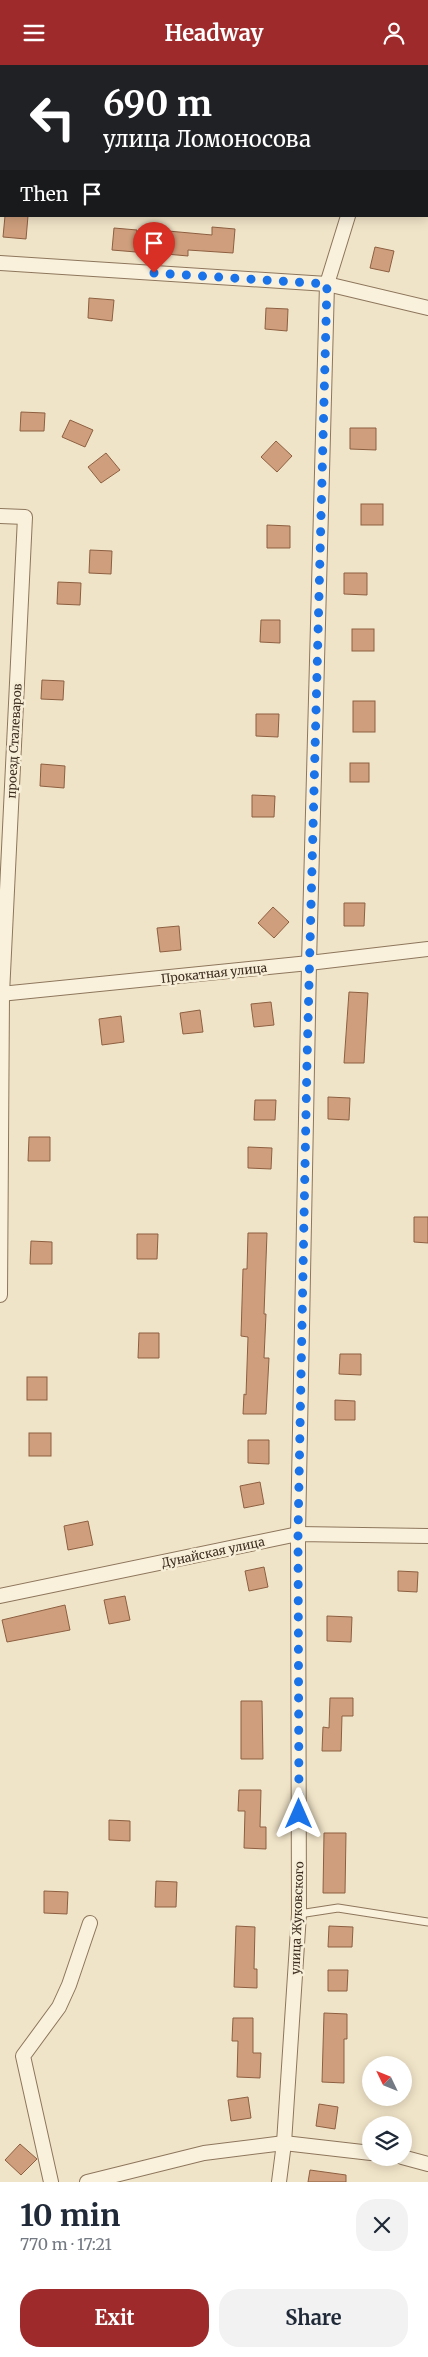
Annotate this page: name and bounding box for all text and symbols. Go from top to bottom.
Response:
icon: menu [20,19,48,47]
text: Headway [164,19,264,47]
icon: person [380,19,408,47]
text: 690 m [103,82,212,126]
icon: left [20,85,85,150]
text: улица Ломоносова [103,125,311,153]
icon: arrive [78,180,106,208]
text: Then [20,182,68,206]
pin [133,222,175,273]
icon: arrive [140,229,168,257]
street label: проезд Сталеваров [3,683,25,799]
street label: Прокатная улица [160,960,268,986]
street label: Дунайская улица [160,1534,266,1570]
position arrow [272,1787,324,1839]
street label: улица Жуковского [288,1861,306,1975]
north arrow [362,2056,412,2106]
map controls [362,2056,412,2166]
button: layers [362,2116,412,2166]
text: 10 min [20,2196,120,2234]
button: close [356,2199,408,2251]
text: 770 m · 17:21 [20,2234,112,2254]
button: Exit [20,2289,209,2347]
button: Share [219,2289,408,2347]

